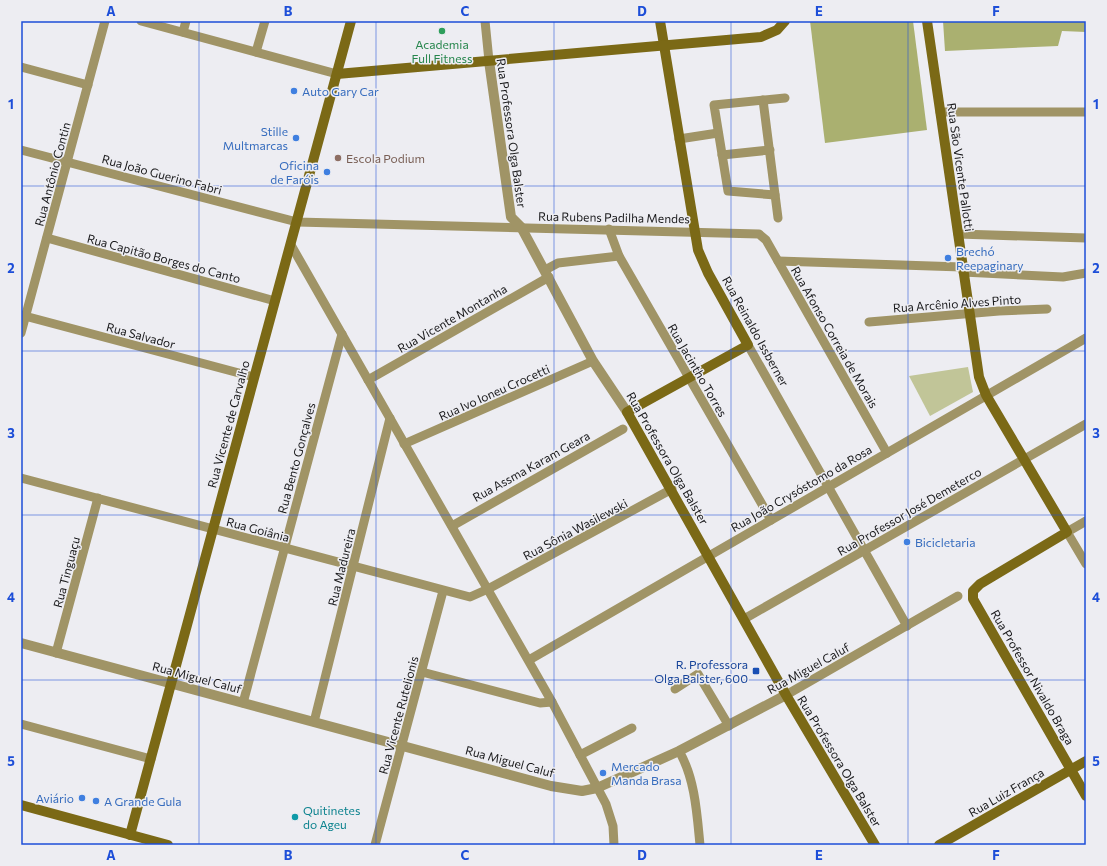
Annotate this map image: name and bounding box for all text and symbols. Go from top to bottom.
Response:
text: A [106,3,116,19]
text: B [284,3,293,19]
text: C [461,3,470,19]
text: D [637,3,647,19]
text: E [815,3,823,19]
text: F [992,3,1000,19]
marker: Academia Full Fitness [437,26,447,36]
place label: Academia Full Fitness [412,37,472,65]
street label: Rua Professora Olga Balster [495,57,529,209]
place label: Auto Gary Car [302,84,379,98]
marker: Auto Gary Car [289,86,299,96]
text: 1 [8,96,14,112]
text: 1 [1093,96,1099,112]
street label: Rua São Vicente Pallotti [945,102,977,232]
street label: Rua Antônio Contin [31,121,73,227]
place label: Stille Multmarcas [223,124,288,152]
marker: Stille Multmarcas [291,133,301,143]
street label: Rua João Guerino Fabri [100,151,223,198]
place label: Escola Podium [346,151,425,165]
marker: Escola Podium [333,153,343,163]
place label: Oficina de Faróis [270,158,319,186]
marker: Oficina de Faróis [322,167,332,177]
street label: Rua Rubens Padilha Mendes [538,209,690,225]
street label: Rua Capitão Borges do Canto [86,231,242,285]
place label: Brechó Reepaginary [956,244,1023,272]
marker: Brechó Reepaginary [943,253,953,263]
text: 2 [7,260,15,276]
text: 2 [1092,260,1100,276]
street label: Rua Afonso Correia de Morais [789,264,881,410]
street label: Rua Reinaldo Issberner [720,274,792,389]
street label: Rua Vicente Montanha [395,281,509,355]
street label: Rua Arcênio Alves Pinto [892,292,1022,314]
street label: Rua Salvador [105,319,177,351]
street label: Rua Jacintho Torres [665,321,730,420]
street label: Rua Vicente de Carvalho [204,359,252,489]
street label: Rua Ivo Ioneu Crocetti [436,361,552,423]
street label: Rua Professora Olga Balster [624,389,712,527]
street label: Rua Bento Gonçalves [274,401,318,515]
text: 3 [7,425,15,441]
text: 3 [1092,425,1100,441]
street label: Rua Assma Karam Geara [470,428,592,504]
street label: Rua João Crysóstomo da Rosa [728,442,875,535]
street label: Rua Professor José Demeterco [835,464,984,559]
street label: Rua Sônia Wasilewski [520,496,630,562]
street label: Rua Goiânia [225,514,291,544]
street label: Rua Madureira [325,527,357,607]
street label: Rua Tinguaçu [50,535,82,609]
place label: Bicicletaria [915,535,975,549]
marker: Bicicletaria [902,537,912,547]
text: 4 [7,589,15,605]
text: 4 [1092,589,1100,605]
street label: Rua Professor Nivaldo Braga [989,607,1077,747]
street label: Rua Miguel Caluf [765,640,852,696]
street label: Rua Vicente Rutelionis [375,654,421,776]
place label: R. Professora Olga Balster, 600 [654,657,748,685]
street label: Rua Miguel Caluf [151,658,243,696]
marker: R. Professora Olga Balster, 600 [751,666,761,676]
street label: Rua Professora Olga Balster [795,693,885,829]
street label: Rua Miguel Caluf [464,742,556,780]
text: 5 [7,753,15,769]
text: 5 [1092,753,1100,769]
place label: Mercado Manda Brasa [611,759,681,787]
street label: Rua Luiz França [966,765,1046,819]
marker: Mercado Manda Brasa [598,768,608,778]
place label: Aviário [36,791,74,805]
marker: Aviário [77,793,87,803]
place label: A Grande Gula [104,794,182,808]
marker: A Grande Gula [91,796,101,806]
place label: Quitinetes do Ageu [303,803,360,831]
marker: Quitinetes do Ageu [290,812,300,822]
text: A [106,847,116,863]
text: B [284,847,293,863]
text: C [461,847,470,863]
text: D [637,847,647,863]
text: E [815,847,823,863]
text: F [992,847,1000,863]

